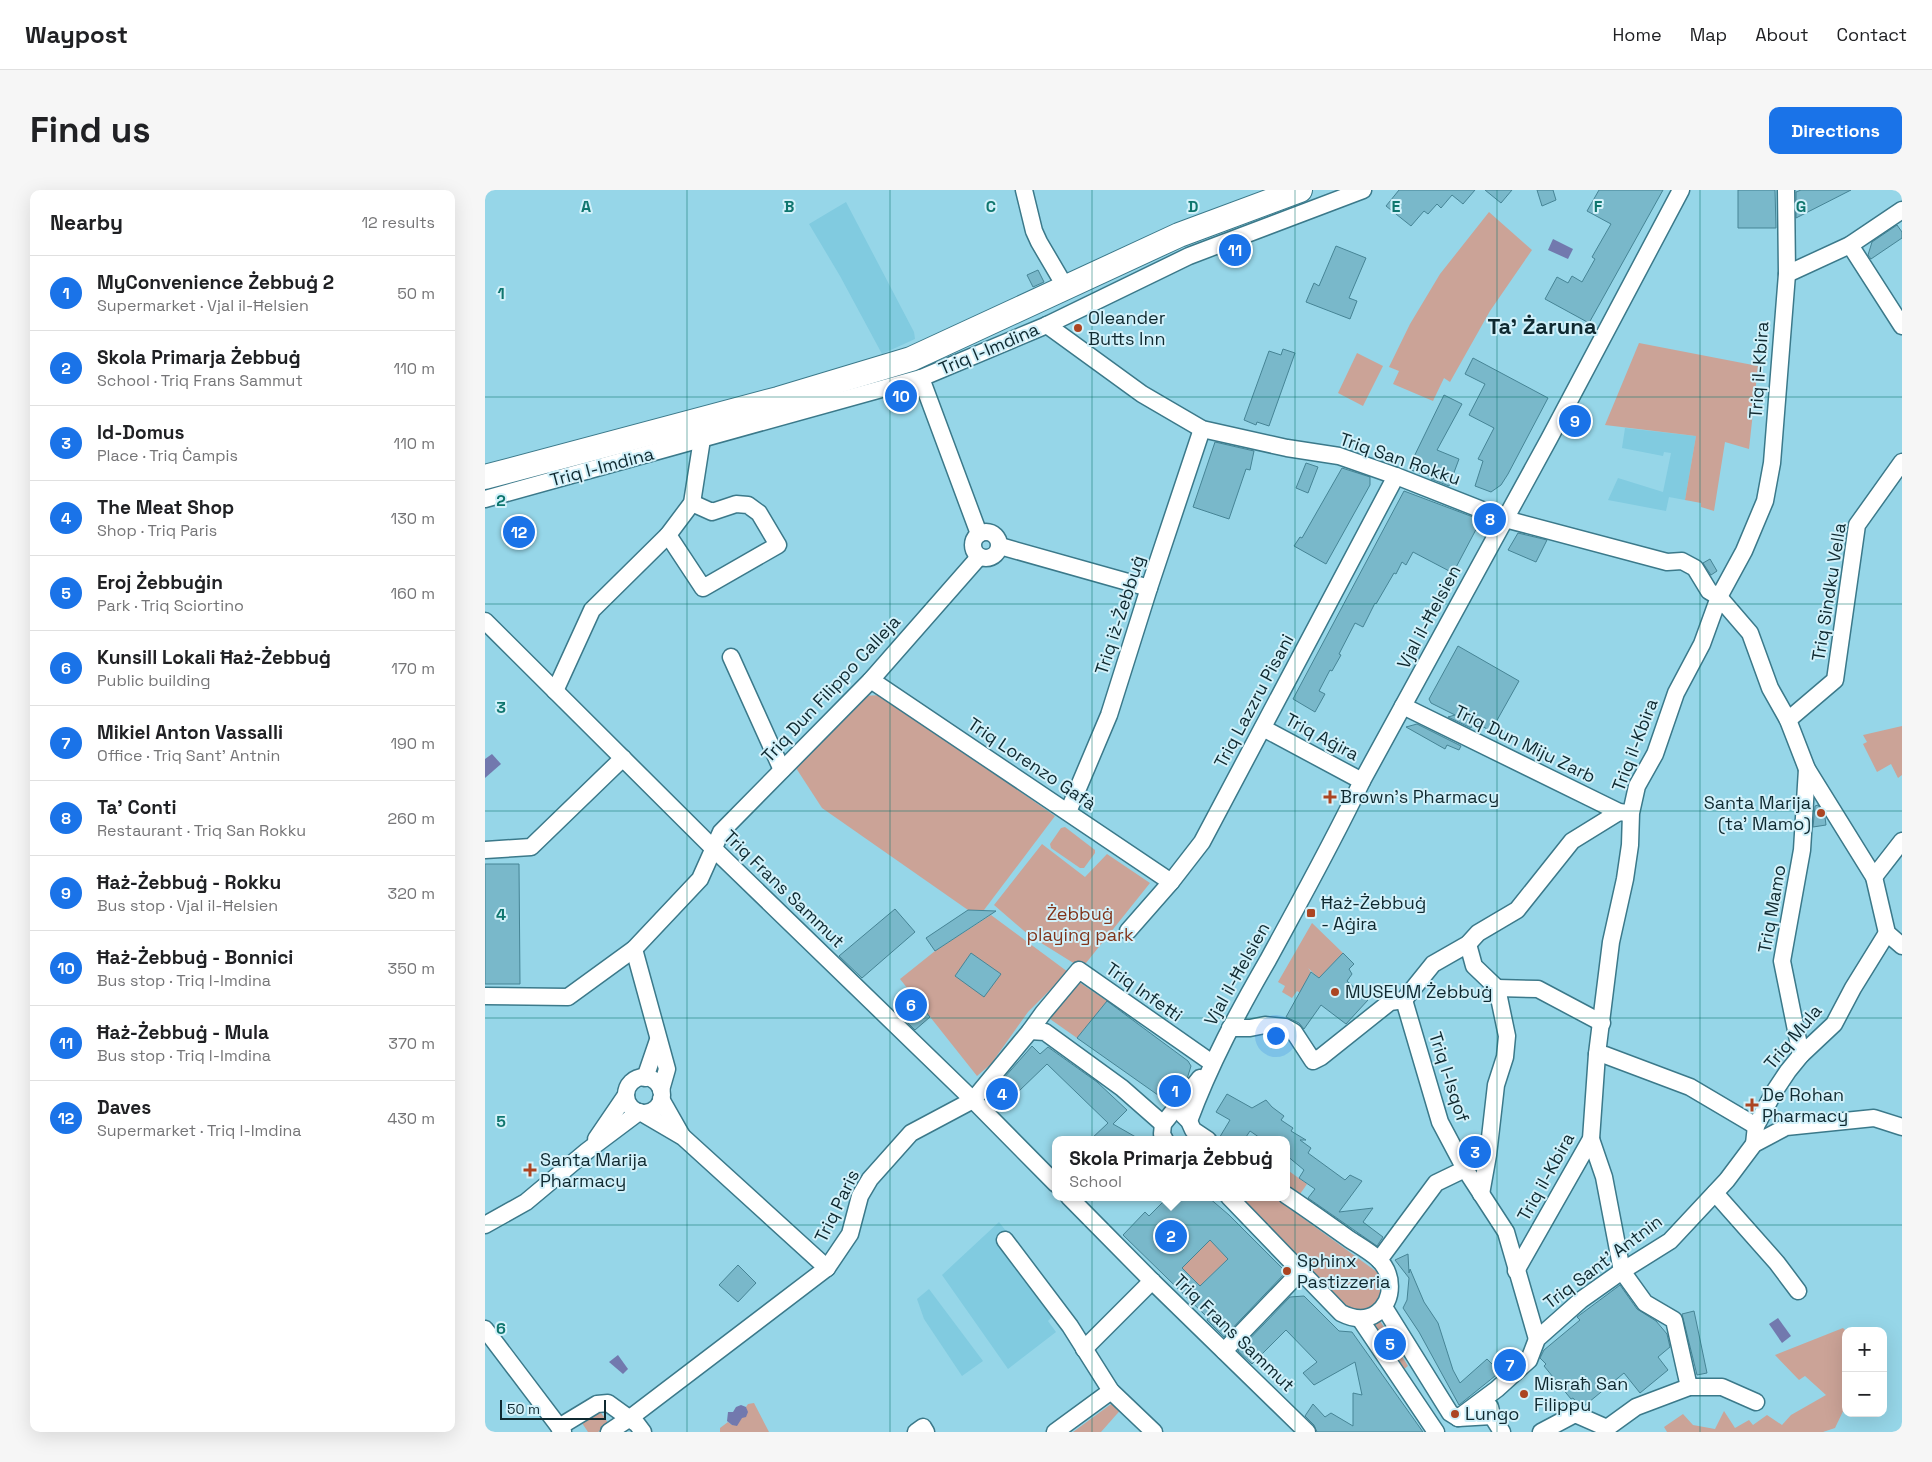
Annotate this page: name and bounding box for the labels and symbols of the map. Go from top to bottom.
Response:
text: A [581,196,591,217]
text: B [784,196,794,217]
text: C [986,196,996,217]
text: D [1188,196,1198,217]
text: E [1392,196,1401,217]
text: F [1594,196,1603,217]
text: G [1796,196,1806,217]
pin: 11 [1219,231,1251,269]
text: 1 [497,283,505,304]
place label: Oleander Butts Inn [1088,306,1166,350]
district label: Ta' Żaruna [1487,312,1597,340]
street label: Triq l-Imdina [935,317,1042,380]
street label: Triq il-Kbira [1744,321,1773,419]
marker: Oleander Butts Inn [1072,322,1084,334]
pin: 10 [885,377,917,415]
pin: 9 [1559,402,1591,440]
street label: Triq San Rokku [1337,427,1464,490]
street label: Triq l-Imdina [547,442,656,491]
text: 2 [496,490,506,511]
pin: 8 [1474,500,1506,538]
pin: 12 [503,513,535,551]
street label: Triq Sindku Vella [1806,521,1851,663]
street label: Triq iż-Żebbuġ [1089,552,1150,677]
street label: Vjal il-Ħelsien [1392,561,1466,673]
street label: Triq Dun Filippo Calleja [756,610,905,767]
street label: Triq Lazzru Pisani [1209,630,1299,772]
street label: Triq il-Kbira [1606,695,1663,794]
text: 3 [496,697,506,718]
street label: Triq Dun Miju Zarb [1451,699,1600,788]
street label: Triq Aġira [1281,708,1363,766]
street label: Triq Lorenzo Gafà [964,712,1101,815]
place label: Brown’s Pharmacy [1340,785,1499,808]
marker: Brown’s Pharmacy [1324,791,1336,803]
place label: Santa Marija (ta' Mamo) [1704,791,1811,835]
marker: Santa Marija (ta' Mamo) [1815,807,1827,819]
street label: Triq Frans Sammut [719,825,850,952]
street label: Triq Mamo [1752,863,1791,955]
place label: Ħaż-Żebbuġ - Aġira [1321,891,1426,935]
park label: Żebbuġ playing park [1026,902,1134,946]
text: 4 [496,904,506,925]
marker: Ħaż-Żebbuġ - Aġira [1305,907,1317,919]
street label: Vjal il-Ħelsien [1199,918,1274,1029]
street label: Triq Infetti [1101,957,1187,1026]
place label: MUSEUM Żebbuġ [1345,980,1492,1003]
pin: 6 [895,986,927,1024]
marker: MUSEUM Żebbuġ [1329,986,1341,998]
street label: Triq Mula [1759,999,1826,1074]
your location [1263,1023,1289,1049]
street label: Triq l-Isqof [1424,1029,1475,1125]
pin: 1 [1159,1072,1191,1110]
pin: 4 [986,1075,1018,1113]
place label: De Rohan Pharmacy [1762,1083,1848,1127]
marker: De Rohan Pharmacy [1746,1099,1758,1111]
text: 5 [496,1111,506,1132]
street label: Triq il-Kbira [1512,1129,1579,1225]
pin: 3 [1459,1133,1491,1171]
place label: Santa Marija Pharmacy [540,1148,647,1192]
marker: Santa Marija Pharmacy [524,1164,536,1176]
street label: Triq Paris [809,1166,864,1246]
street label: Triq Sant' Antnin [1539,1209,1667,1314]
pin: 2 [1155,1217,1187,1255]
place label: Sphinx Pastizzeria [1297,1249,1390,1293]
marker: Sphinx Pastizzeria [1281,1265,1293,1277]
street label: Triq Frans Sammut [1169,1269,1300,1396]
text: 6 [496,1318,506,1339]
pin: 5 [1374,1325,1406,1363]
pin: 7 [1494,1346,1526,1384]
place label: Misraħ San Filippu [1534,1372,1628,1416]
marker: Misraħ San Filippu [1518,1388,1530,1400]
scale bar [500,1397,606,1420]
place label: Lungo [1465,1402,1519,1425]
marker: Lungo [1449,1408,1461,1420]

